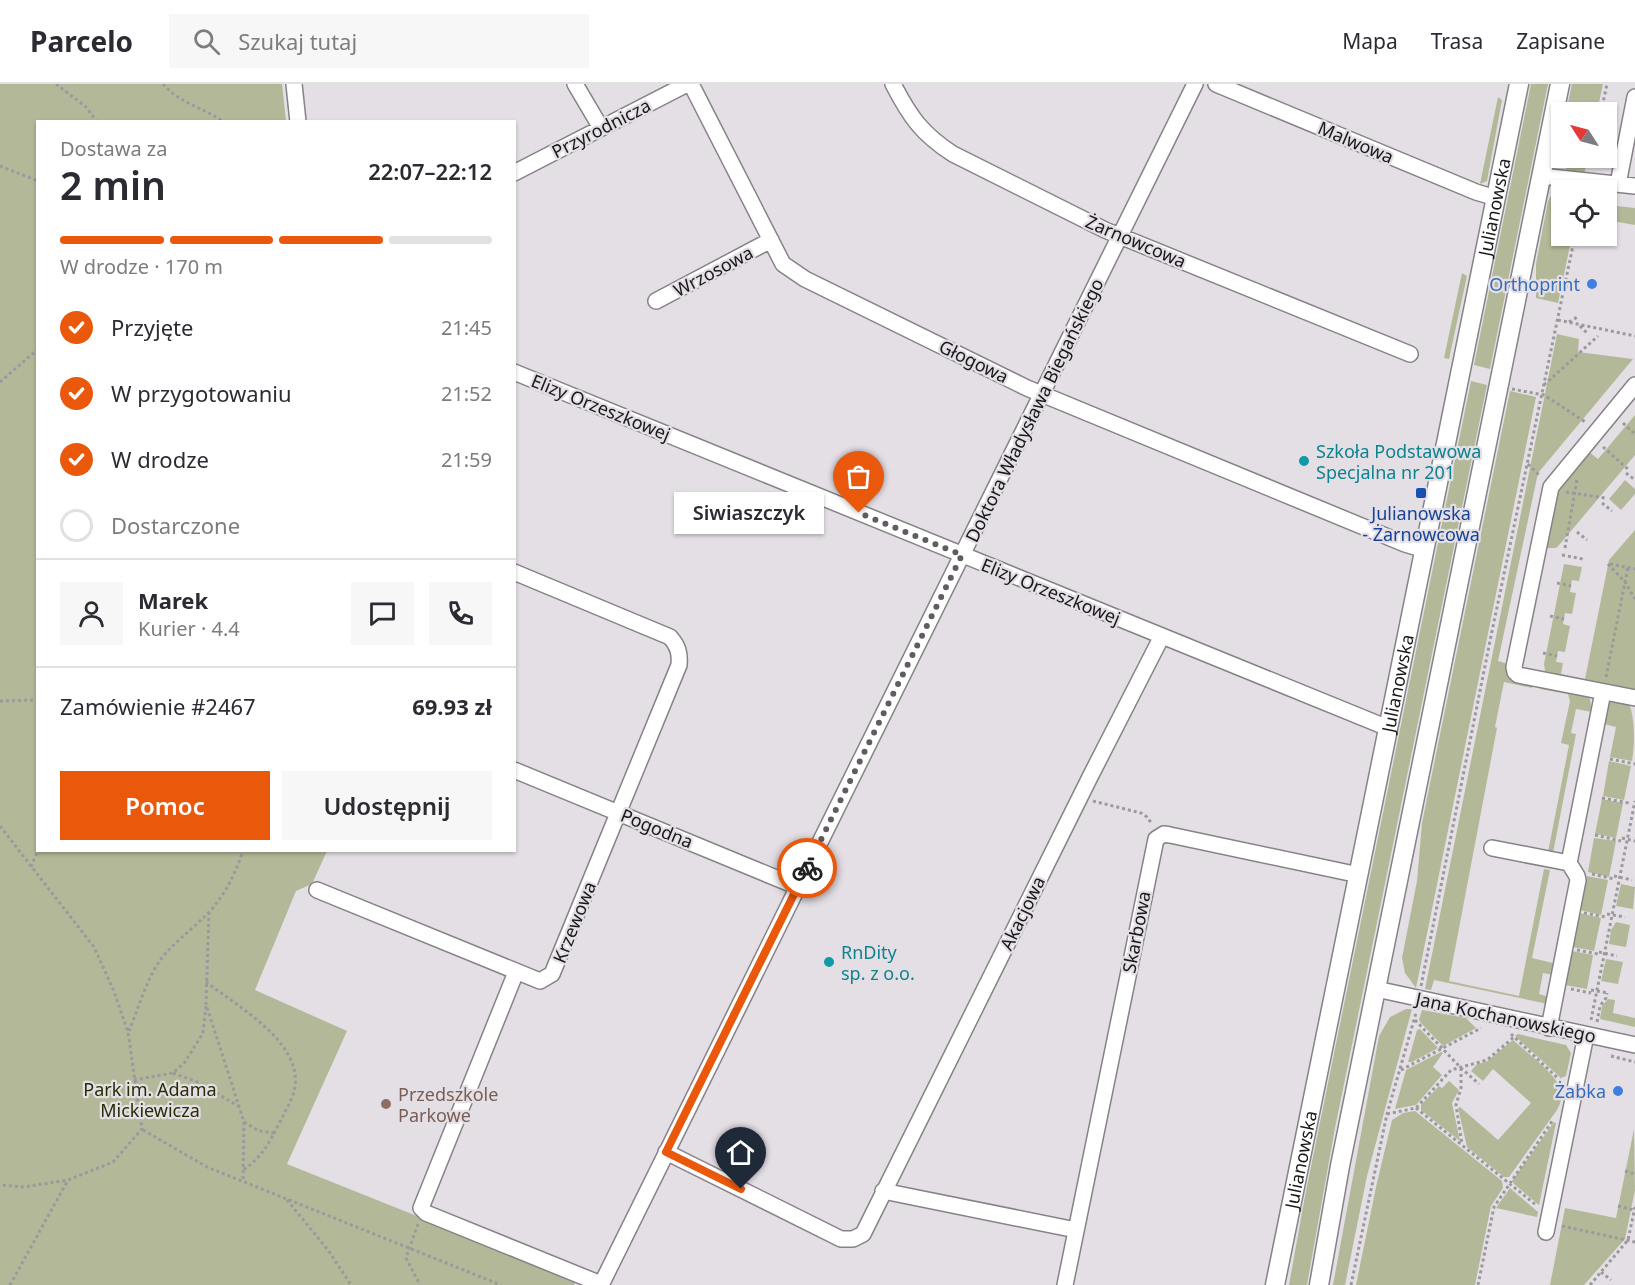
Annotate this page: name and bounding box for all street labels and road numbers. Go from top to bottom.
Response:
street label: Przyrodnicza [547,93,655,163]
street label: Malwowa [1314,115,1398,169]
street label: Julianowska [1472,156,1516,260]
street label: Żarnowcowa [1082,209,1190,273]
street label: Wrzosowa [669,240,757,302]
street label: Doktora Władysława Biegańskiego [959,274,1109,546]
street label: Głogowa [935,334,1013,388]
street label: Elizy Orzeszkowej [528,368,674,446]
street label: Elizy Orzeszkowej [978,552,1124,630]
street label: Julianowska [1375,632,1419,736]
street label: Pogodna [617,803,697,853]
street label: Akacjowa [994,872,1050,954]
street label: Krzewowa [547,878,601,966]
street label: Skarbowa [1116,889,1156,975]
street label: Jana Kochanowskiego [1412,986,1598,1048]
street label: Julianowska [1278,1108,1322,1213]

